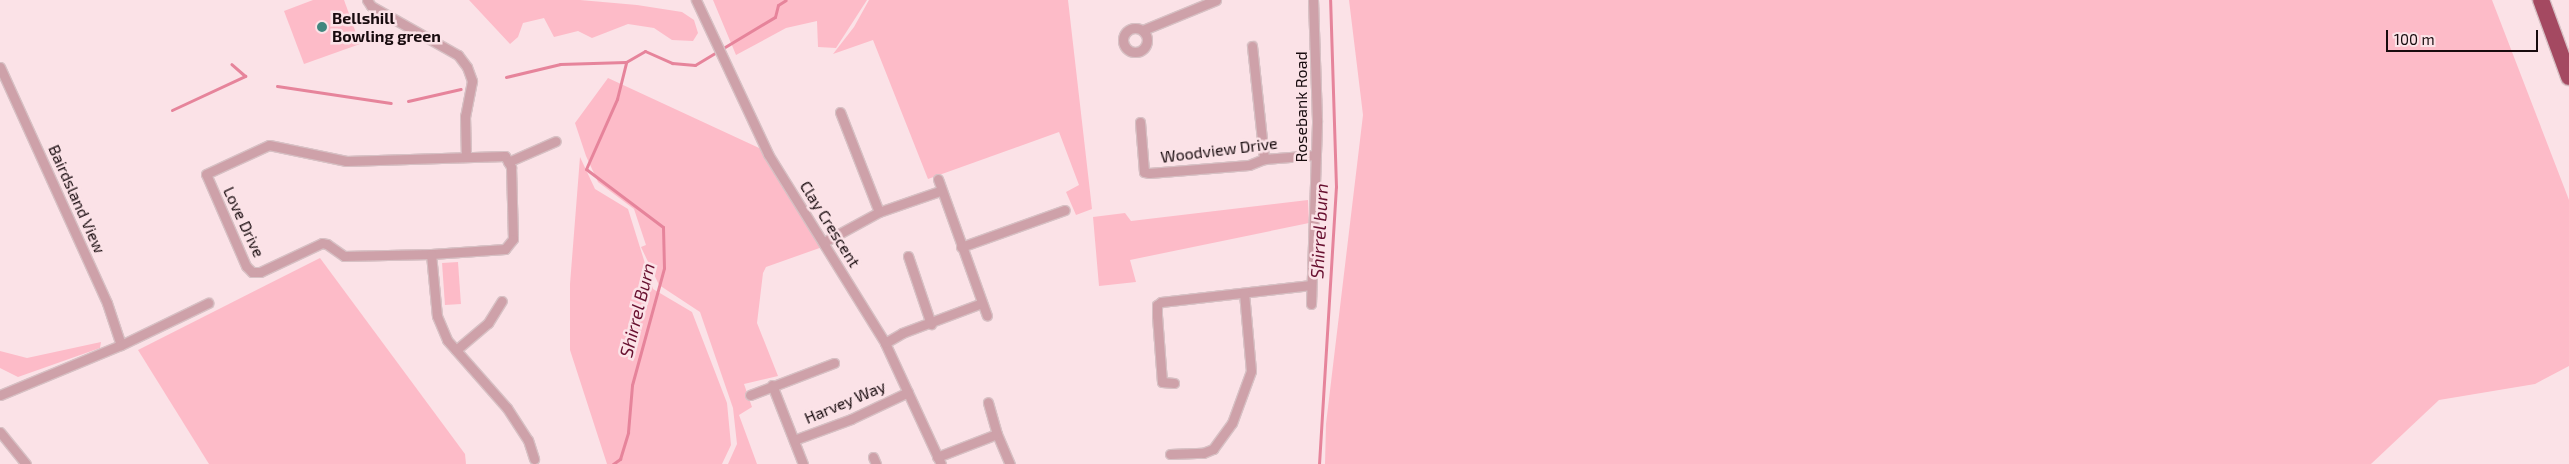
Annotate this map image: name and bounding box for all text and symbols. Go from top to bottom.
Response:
place label: Bellshill Bowling green [332,8,441,46]
scale bar [2389,20,2542,52]
marker: Bellshill Bowling green [316,21,328,33]
text: 100 m [2394,30,2435,48]
street label: Rosebank Road [1291,51,1311,163]
street label: Woodview Drive [1159,133,1279,167]
street label: Bairdsland View [44,142,110,256]
street label: Clay Crescent [796,177,864,271]
water label: Shirrel burn [1306,182,1332,280]
street label: Love Drive [219,184,269,260]
water label: Shirrel Burn [615,260,659,360]
street label: Harvey Way [801,376,889,428]

